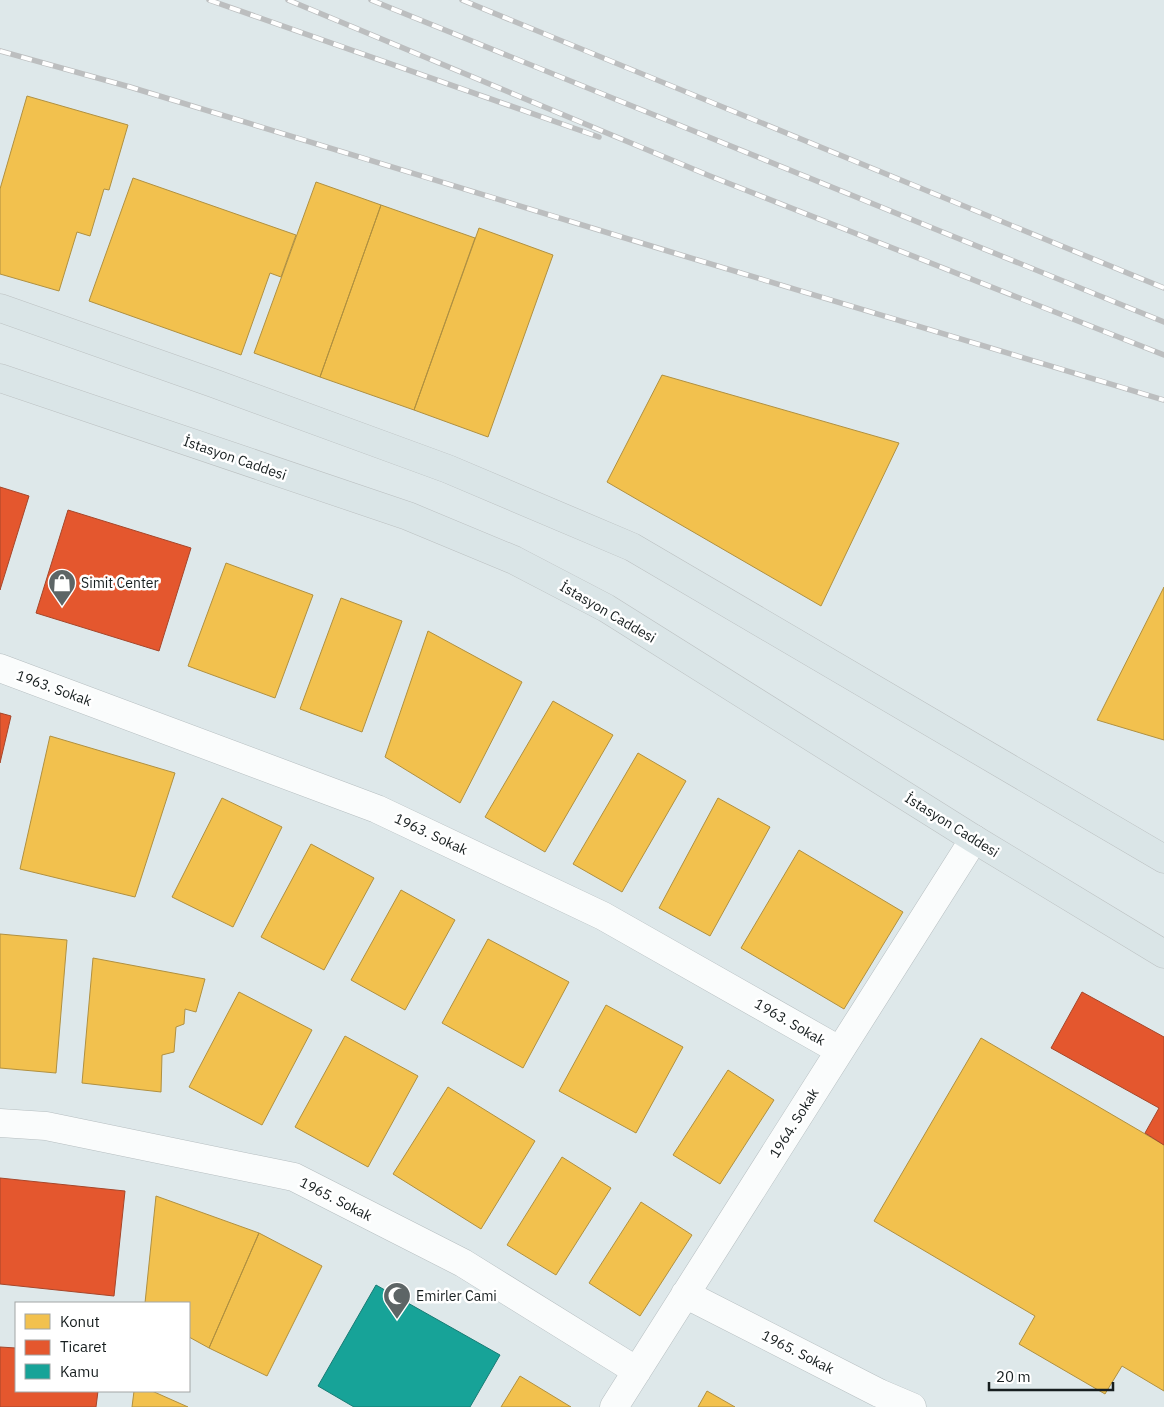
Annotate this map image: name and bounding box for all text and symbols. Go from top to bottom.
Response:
street label: İstasyon Caddesi [181,432,289,484]
shop icon: Simit Center [47,568,77,607]
place label: Simit Center [81,574,159,592]
street label: İstasyon Caddesi [557,577,659,647]
street label: 1963. Sokak [14,666,95,710]
street label: İstasyon Caddesi [902,789,1002,861]
street label: 1963. Sokak [391,809,471,859]
street label: 1963. Sokak [751,994,829,1050]
street label: 1964. Sokak [765,1084,823,1161]
street label: 1965. Sokak [297,1173,376,1225]
mosque icon: Emirler Cami [382,1281,412,1320]
place label: Emirler Cami [416,1287,497,1305]
legend [15,1302,190,1392]
text: Konut [60,1312,100,1331]
street label: 1965. Sokak [759,1326,838,1378]
text: Ticaret [60,1337,107,1356]
scale bar [989,1360,1113,1392]
text: Kamu [60,1362,99,1381]
text: 20 m [996,1367,1031,1386]

